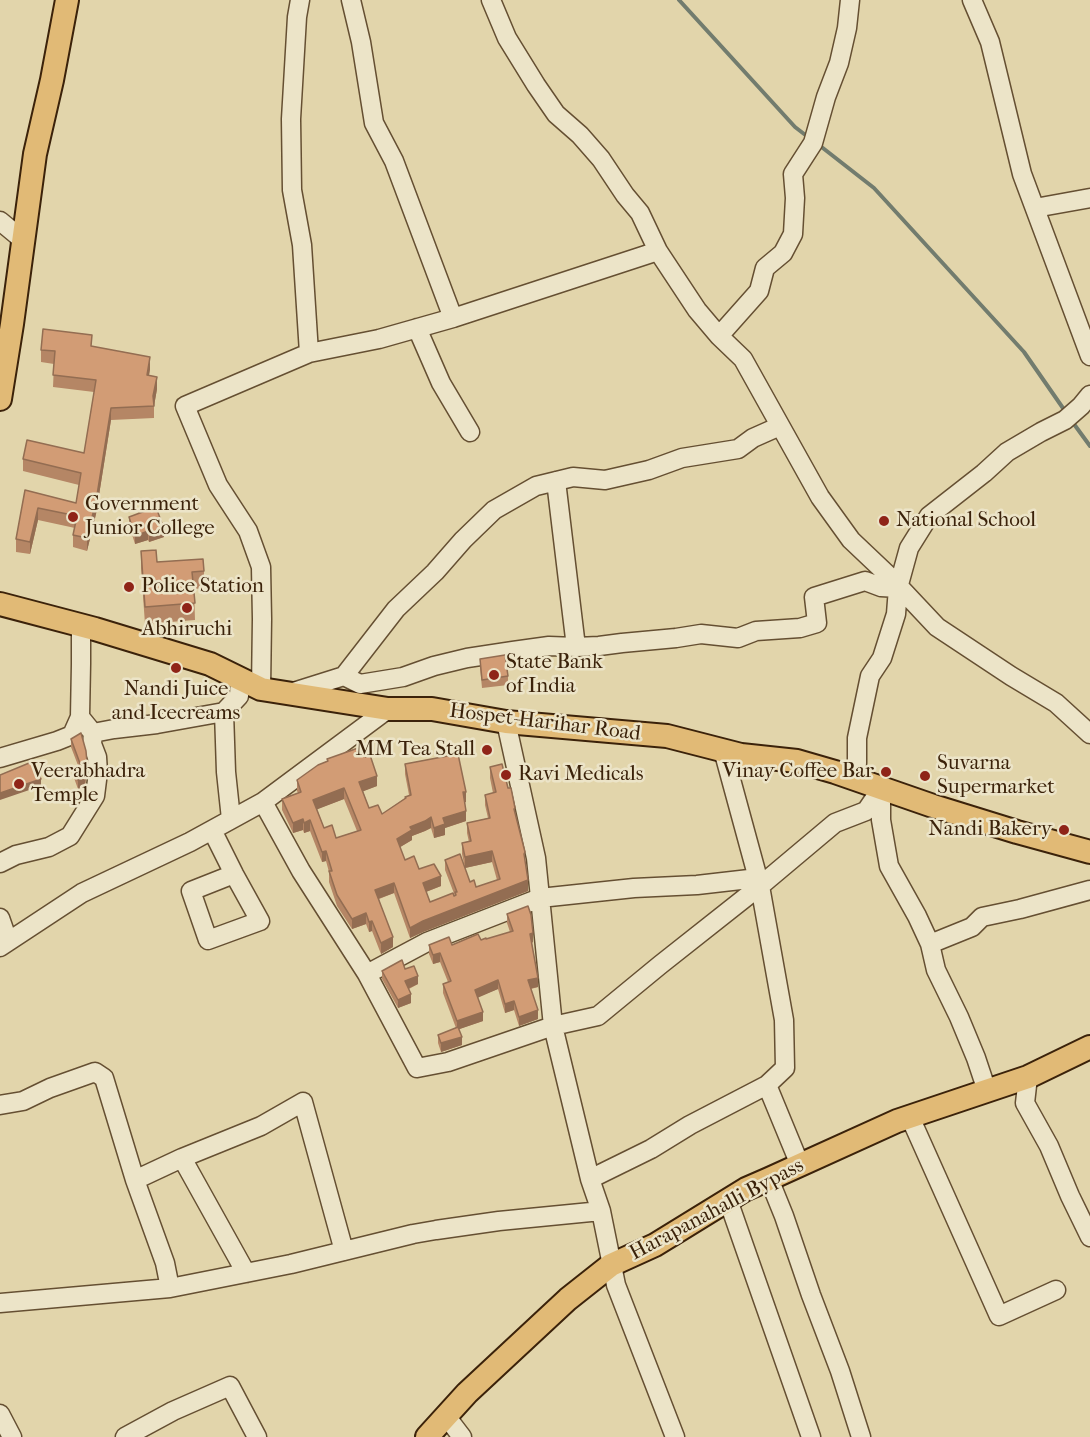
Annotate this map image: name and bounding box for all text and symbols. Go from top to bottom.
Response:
place label: Government Junior College [85,492,215,542]
place label: National School [896,508,1036,534]
marker: Government Junior College [66,510,80,524]
marker: National School [877,514,891,528]
place label: Police Station [141,574,264,600]
marker: Police Station [122,580,136,594]
marker: Abhiruchi [180,601,194,615]
place label: Abhiruchi [142,617,232,643]
place label: State Bank of India [506,650,603,700]
marker: Nandi Juice and Icecreams [169,661,183,675]
marker: State Bank of India [487,668,501,682]
place label: Nandi Juice and Icecreams [112,677,240,727]
street label: Hospet-Harihar Road [448,699,642,747]
place label: MM Tea Stall [355,737,475,763]
marker: MM Tea Stall [480,743,494,757]
place label: Suvarna Supermarket [937,751,1055,801]
place label: Veerabhadra Temple [31,759,145,809]
place label: Vinay Coffee Bar [722,759,874,785]
place label: Ravi Medicals [518,762,644,788]
marker: Vinay Coffee Bar [879,765,893,779]
marker: Ravi Medicals [499,768,513,782]
marker: Suvarna Supermarket [918,769,932,783]
marker: Veerabhadra Temple [12,777,26,791]
place label: Nandi Bakery [928,817,1052,843]
marker: Nandi Bakery [1057,823,1071,837]
street label: Harapanahalli Bypass [626,1154,808,1266]

